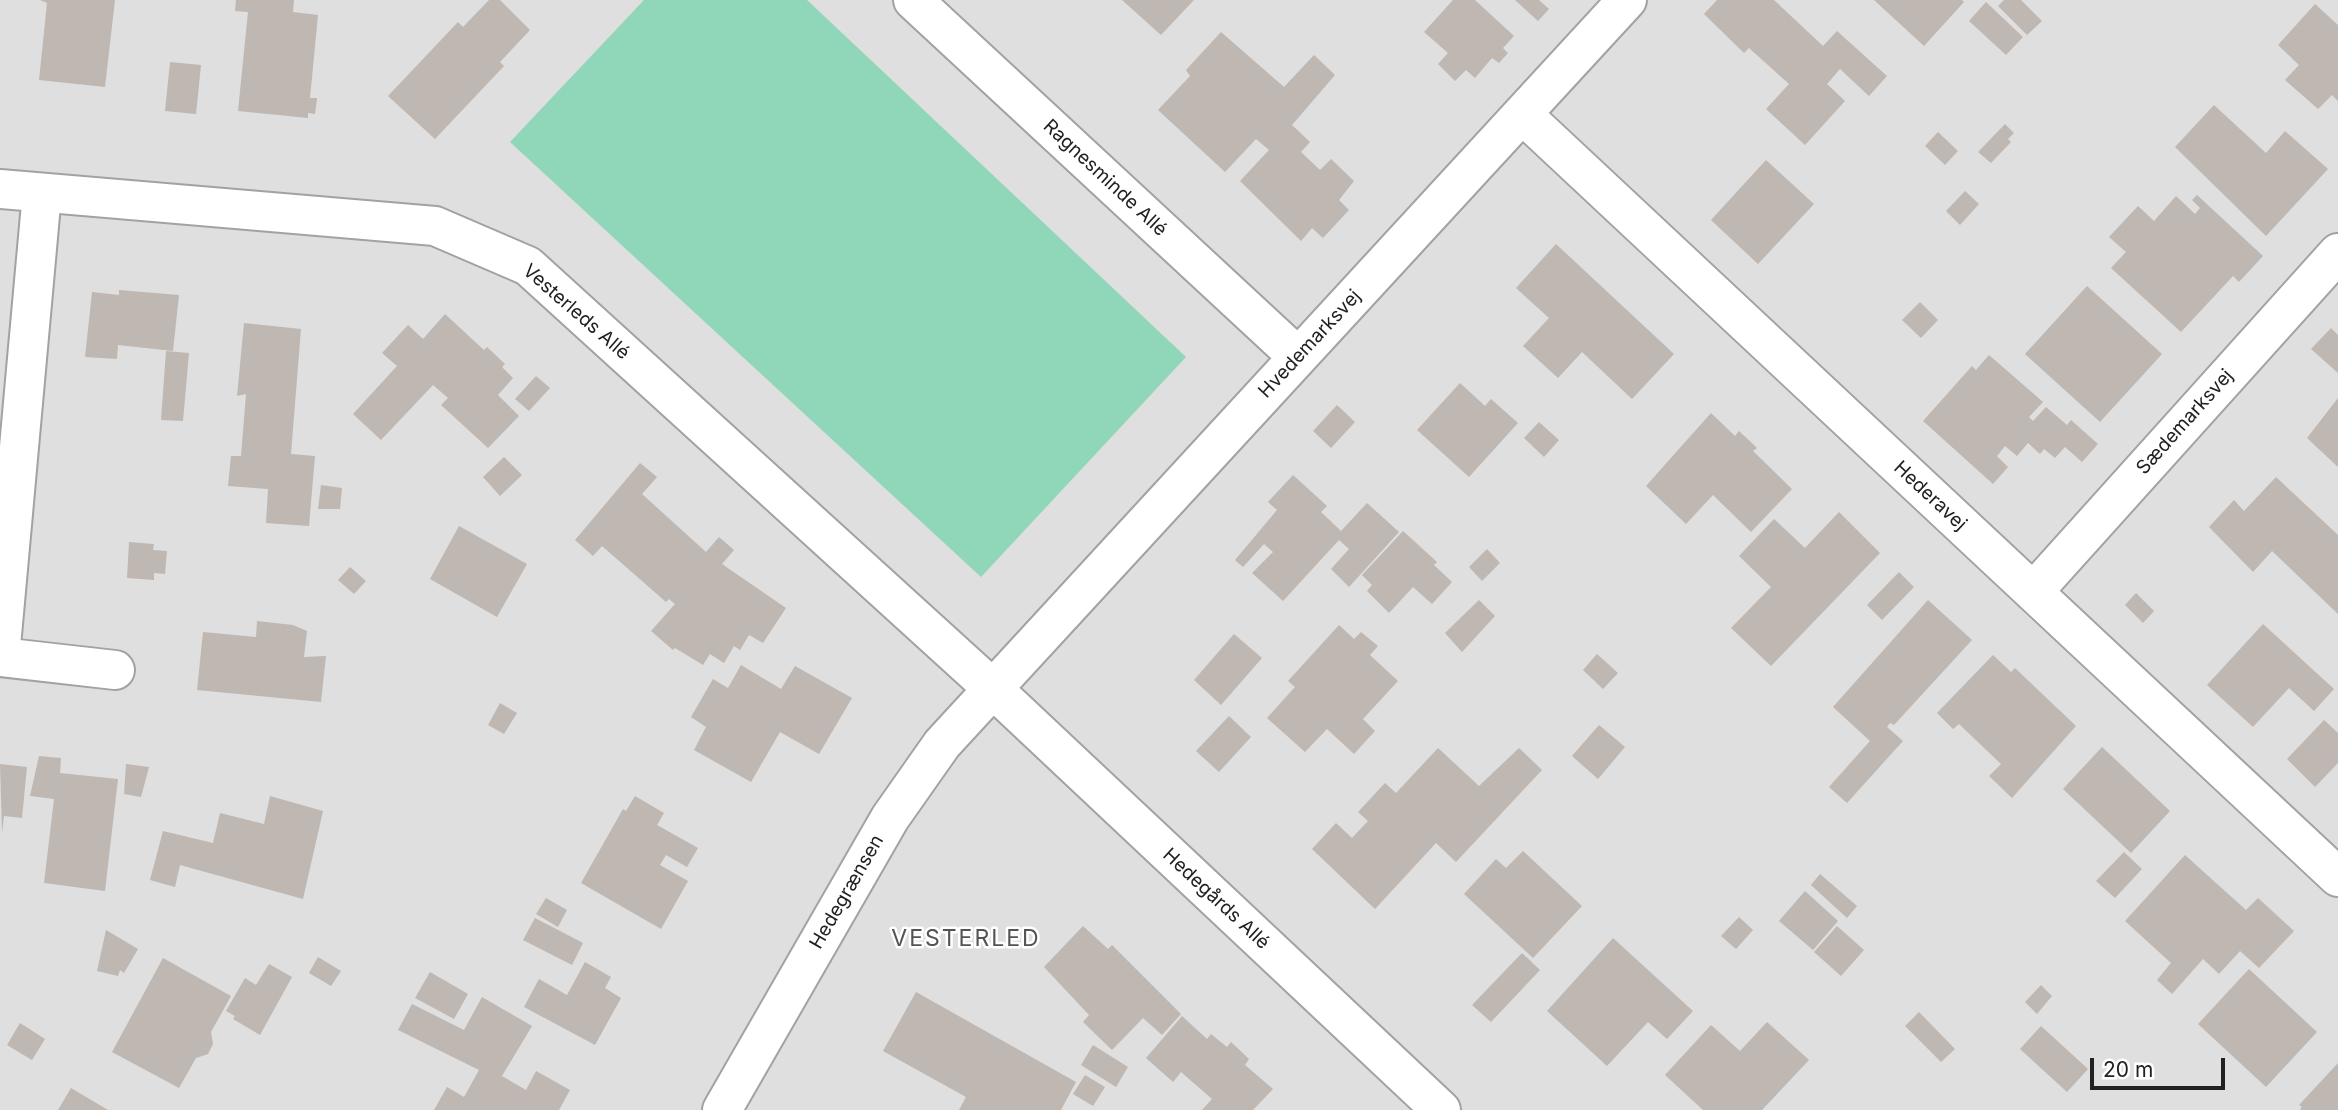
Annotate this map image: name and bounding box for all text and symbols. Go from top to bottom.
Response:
street label: Ragnesminde Allé [1038,115,1172,241]
street label: Vesterleds Allé [518,259,634,365]
street label: Hvedemarksvej [1254,285,1366,403]
street label: Sædemarksvej [2132,365,2238,479]
street label: Hederavej [1889,456,1971,536]
street label: Hedegrænsen [805,831,889,953]
street label: Hedegårds Allé [1158,844,1274,954]
district label: VESTERLED [892,925,1040,953]
scale bar [2093,1044,2228,1088]
text: 20 m [2103,1057,2153,1082]

